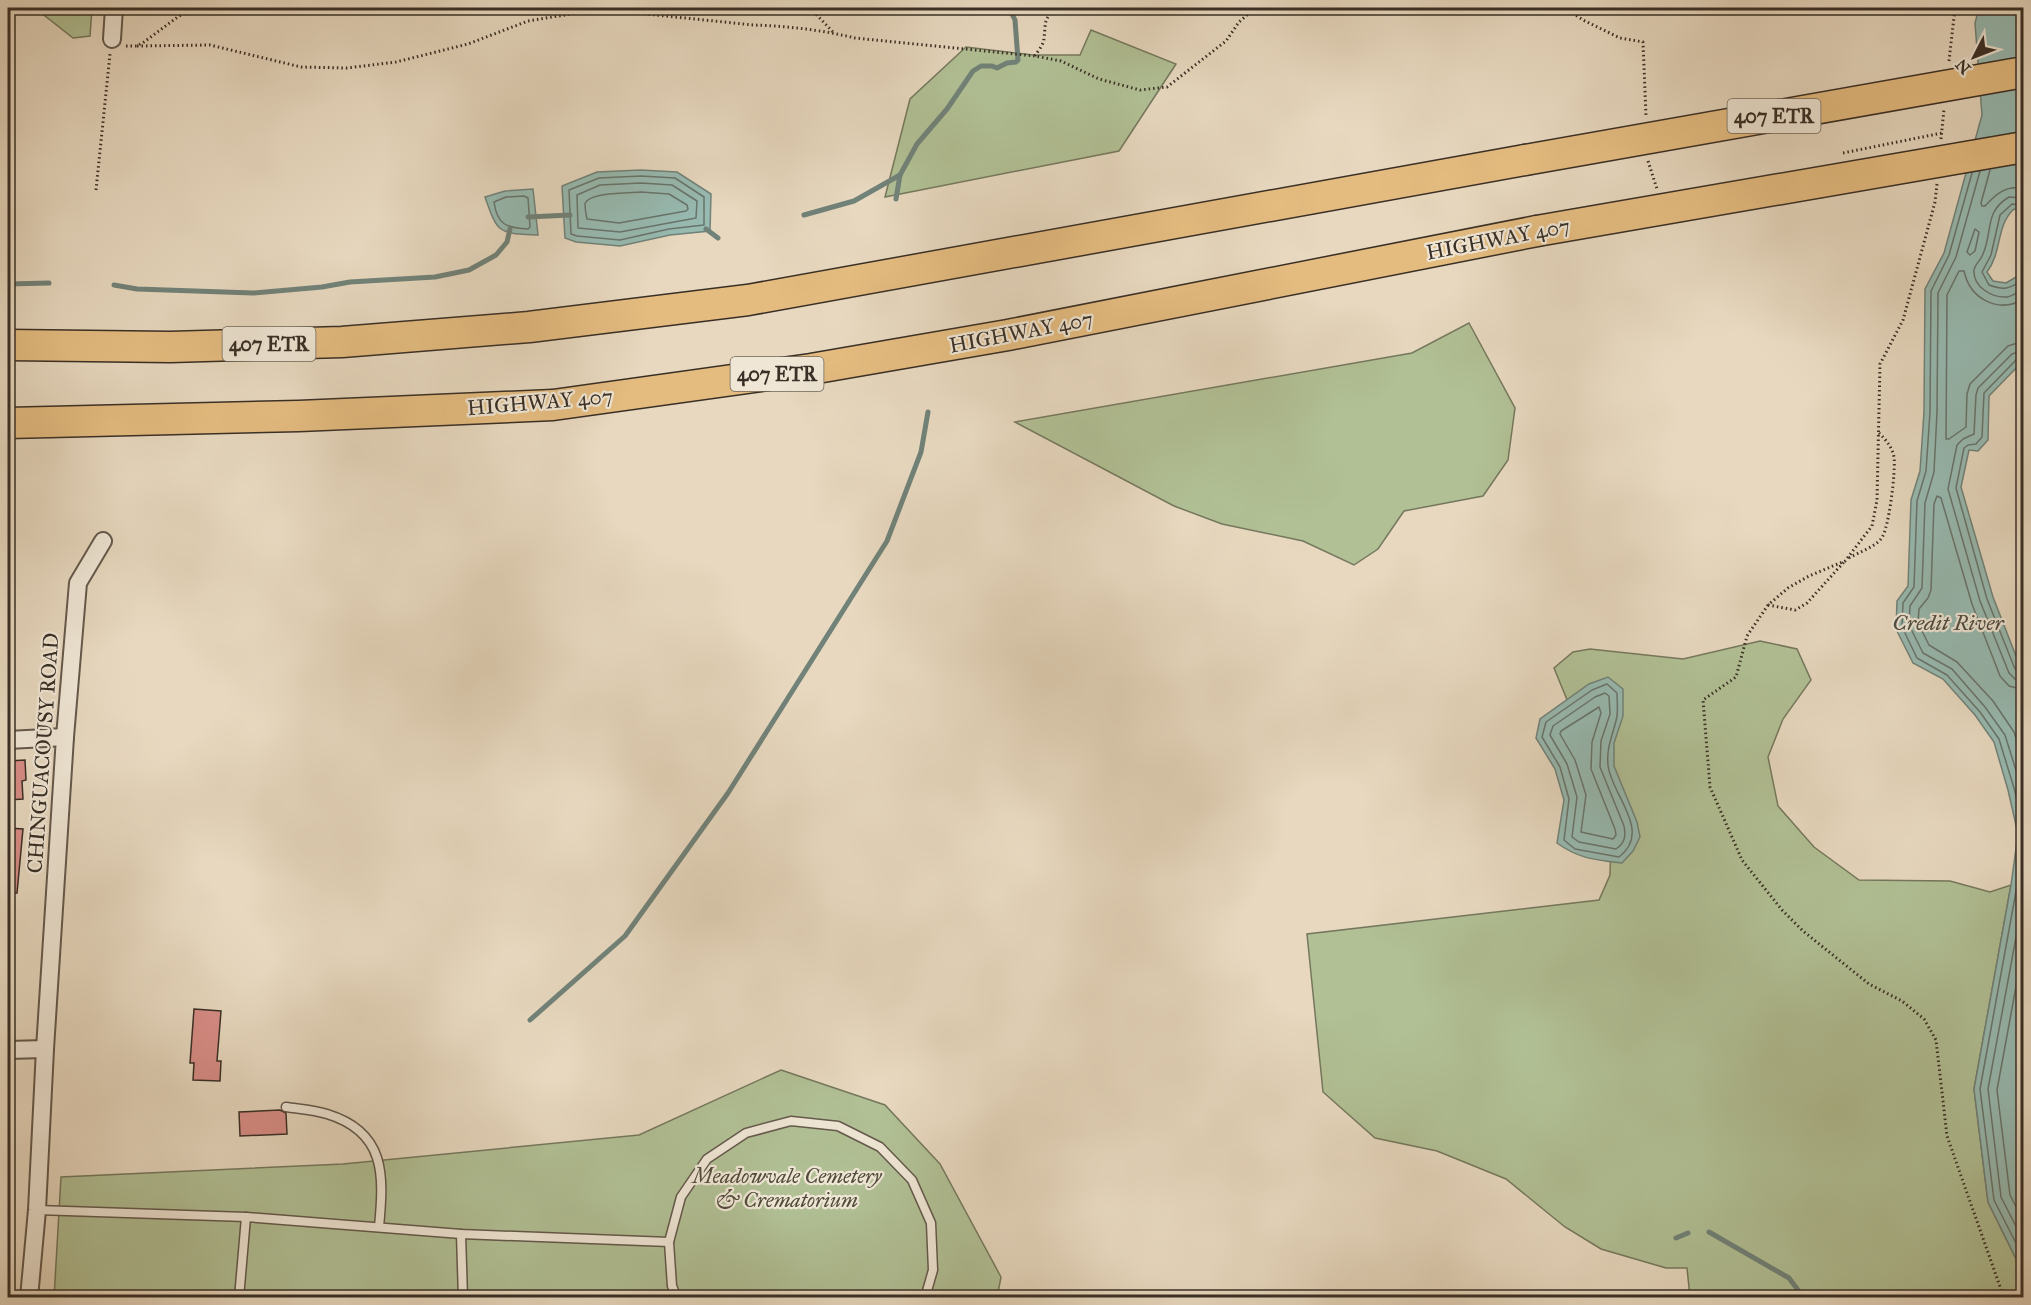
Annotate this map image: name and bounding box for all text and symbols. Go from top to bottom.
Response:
north arrow [1944,27,2004,87]
text: N [1951,55,1975,78]
road number: 407 ETR [1728,99,1820,133]
street label: HIGHWAY 407 [1424,212,1572,266]
street label: HIGHWAY 407 [947,305,1095,359]
road number: 407 ETR [222,327,316,361]
road number: 407 ETR [730,357,824,391]
street label: HIGHWAY 407 [466,383,614,421]
water label: Credit River [1892,609,2005,636]
street label: CHINGUACOUSY ROAD [22,632,64,874]
park label: Meadowvale Cemetery & Crematorium [690,1163,883,1213]

